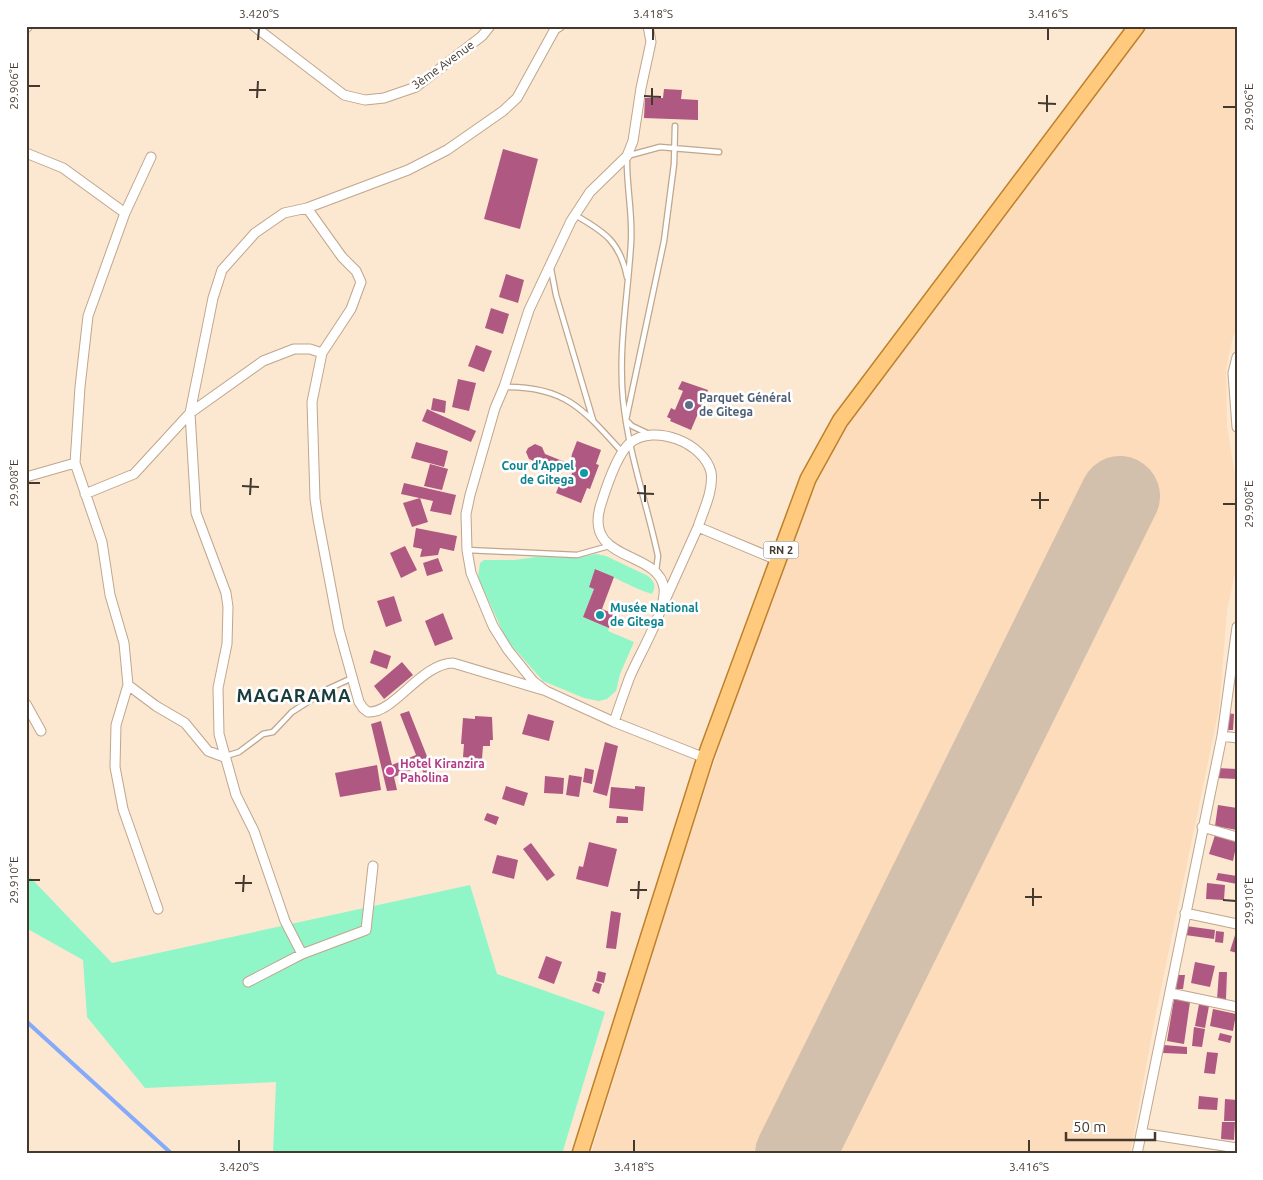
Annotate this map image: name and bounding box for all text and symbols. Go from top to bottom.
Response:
text: 3.420°S [239,7,279,20]
text: 3.418°S [633,7,673,20]
text: 3.416°S [1028,7,1068,20]
street label: 3ème Avenue [409,38,476,91]
text: 29.906°E [7,62,20,110]
text: 29.906°E [1242,83,1255,131]
place label: Parquet Général de Gitega [699,391,791,418]
marker: Parquet Général de Gitega [683,399,695,411]
text: 29.908°E [7,459,20,507]
place label: Cour d'Appel de Gitega [502,459,574,486]
marker: Cour d'Appel de Gitega [578,467,590,479]
text: 29.908°E [1242,480,1255,528]
road number: RN 2 [764,542,798,558]
place label: Musée National de Gitega [610,601,699,628]
marker: Musée National de Gitega [594,609,606,621]
district label: MAGARAMA [236,685,352,705]
place label: Hotel Kiranzira Paholina [400,757,485,784]
marker: Hotel Kiranzira Paholina [384,765,396,777]
text: 29.910°E [7,856,20,904]
text: 29.910°E [1242,877,1255,925]
scale bar [1066,1110,1154,1142]
text: 50 m [1073,1118,1106,1135]
text: 3.420°S [219,1160,259,1173]
text: 3.418°S [614,1160,654,1173]
text: 3.416°S [1009,1160,1049,1173]

